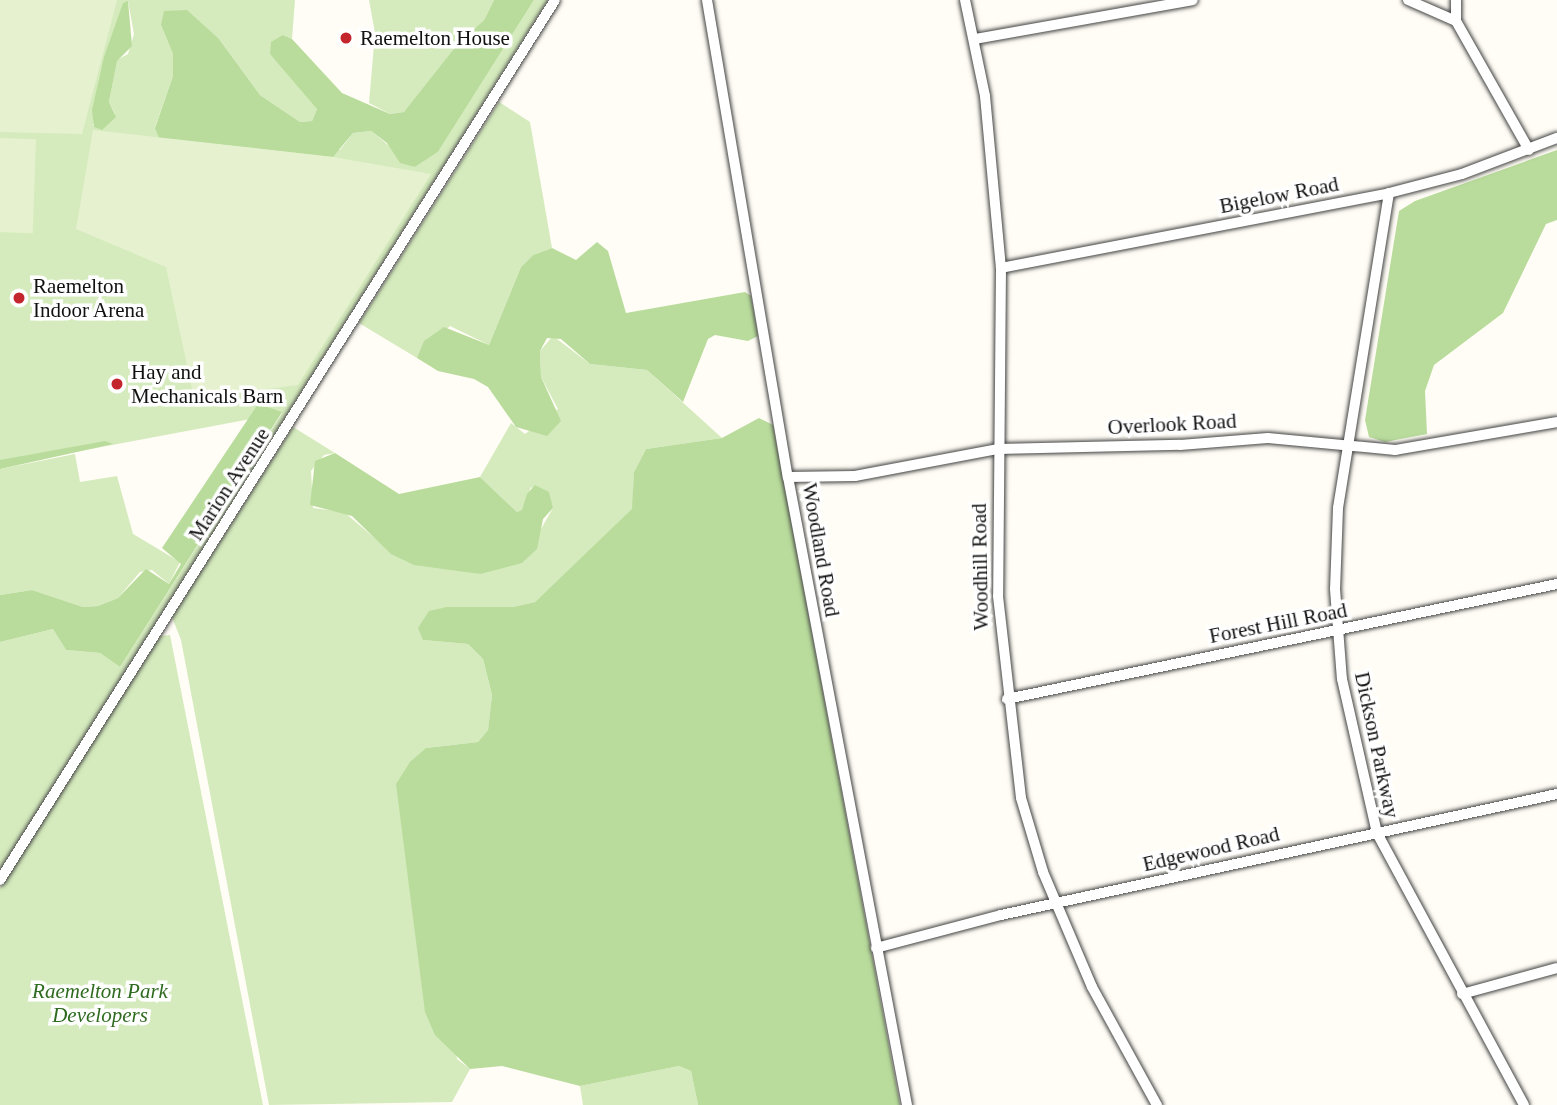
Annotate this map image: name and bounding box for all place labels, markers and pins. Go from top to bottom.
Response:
place label: Raemelton House [360,25,510,51]
marker: Raemelton House [338,30,354,46]
place label: Raemelton Indoor Arena [33,273,146,323]
marker: Raemelton Indoor Arena [11,290,27,306]
place label: Hay and Mechanicals Barn [131,359,283,409]
marker: Hay and Mechanicals Barn [109,376,125,392]

